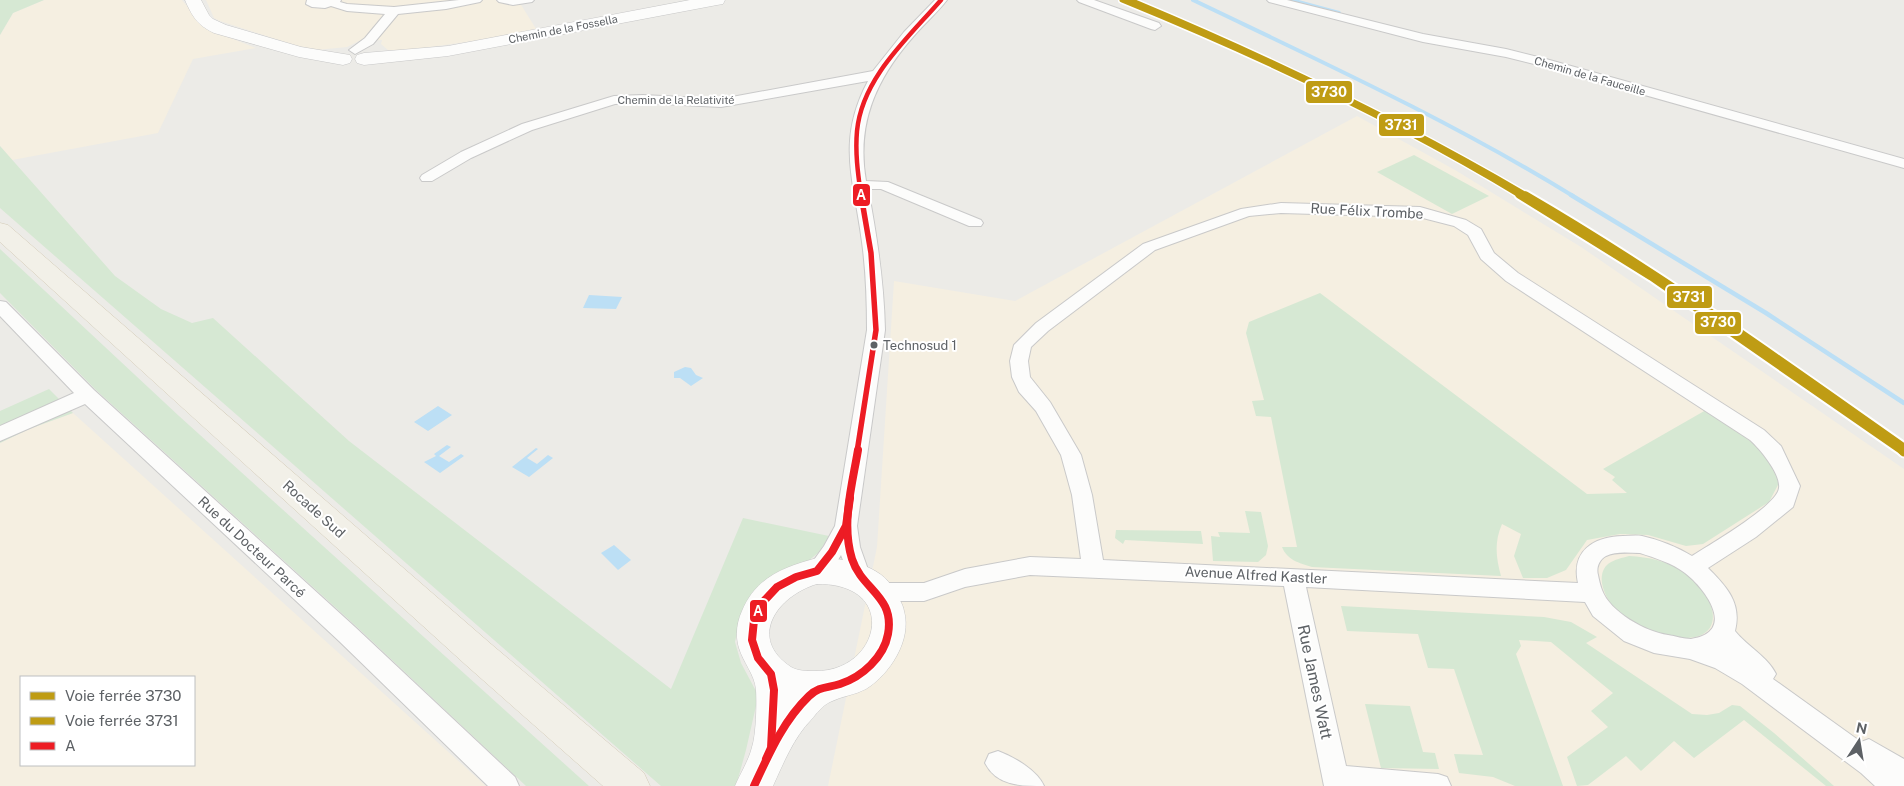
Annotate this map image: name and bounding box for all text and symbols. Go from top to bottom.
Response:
street label: Chemin de la Fossella [507,13,619,45]
street label: Chemin de la Fauceille [1533,54,1647,98]
line badge: 3730 [1305,80,1353,104]
text: 3730 [1311,84,1347,100]
street label: Chemin de la Relativité [617,94,735,106]
line badge: 3731 [1378,113,1425,137]
text: 3731 [1384,117,1418,133]
line badge: A [852,183,871,207]
text: A [856,187,866,203]
street label: Rue Félix Trombe [1310,200,1424,222]
line badge: 3731 [1666,285,1713,309]
text: 3731 [1672,289,1706,305]
line badge: 3730 [1694,311,1742,335]
text: 3730 [1700,314,1736,330]
place label: Technosud 1 [883,338,957,353]
marker: Technosud 1 [869,340,879,350]
street label: Rocade Sud [280,477,348,541]
street label: Rue du Docteur Parcé [195,493,309,601]
street label: Avenue Alfred Kastler [1184,563,1328,587]
line badge: A [749,599,768,623]
text: A [753,603,763,619]
street label: Rue James Watt [1294,623,1336,741]
legend [20,676,195,766]
text: Voie ferrée 3730 [65,687,182,704]
text: Voie ferrée 3731 [65,712,179,729]
north arrow [1834,716,1884,766]
text: N [1855,719,1869,737]
text: A [65,737,76,754]

